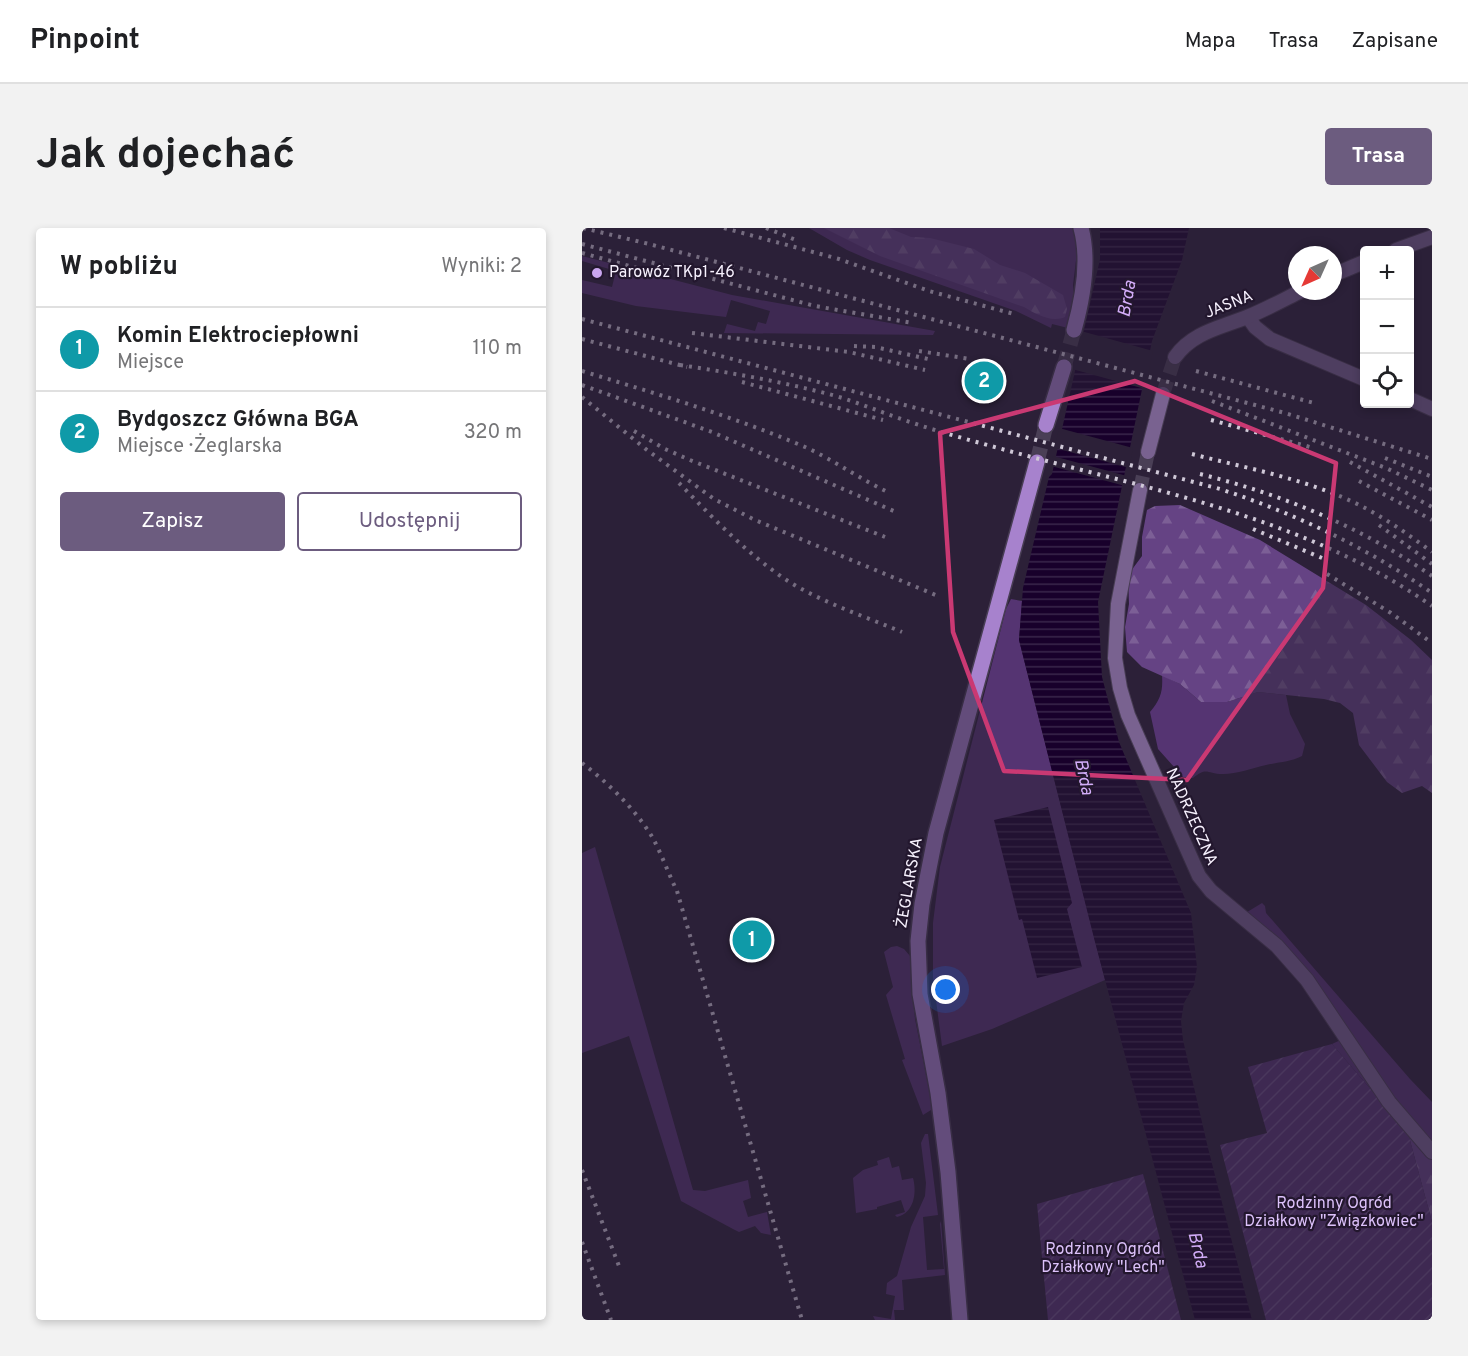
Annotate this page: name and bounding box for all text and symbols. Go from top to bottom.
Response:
text: Pinpoint [30,23,140,59]
text: Mapa [1185,28,1236,55]
text: Trasa [1269,28,1318,55]
text: Zapisane [1351,28,1438,55]
button: Trasa [1325,128,1432,185]
text: Jak dojechać [36,130,295,183]
north arrow [1288,246,1342,300]
map controls [1360,246,1414,408]
button: + [1360,246,1414,300]
text: W pobliżu [60,251,178,284]
text: Wyniki: 2 [441,254,522,280]
place label: Parowóz TKp1-46 [609,263,735,283]
marker: Parowóz TKp1-46 [590,266,604,280]
water label: Brda [1113,278,1143,319]
street label: JASNA [1202,286,1256,324]
button: − [1360,300,1414,354]
text: Komin Elektrociepłowni [117,323,359,350]
text: 1 [76,336,84,362]
text: 110 m [473,336,522,362]
text: Miejsce [117,350,184,376]
button: locate [1360,354,1414,408]
pin: 2 [964,358,1004,404]
text: Bydgoszcz Główna BGA [117,407,359,434]
text: 2 [73,420,86,446]
text: 320 m [464,420,522,446]
text: Miejsce · Żeglarska [117,434,282,460]
button: Zapisz [60,492,285,551]
button: Udostępnij [297,492,522,551]
water label: Brda [1068,757,1098,798]
street label: NADRZECZNA [1161,765,1221,869]
street label: ŻEGLARSKA [891,836,928,930]
pin: 1 [732,918,772,962]
your location [931,975,960,1004]
park label: Rodzinny Ogród Działkowy "Związkowiec" [1244,1194,1424,1232]
water label: Brda [1181,1229,1213,1271]
park label: Rodzinny Ogród Działkowy "Lech" [1041,1240,1165,1278]

